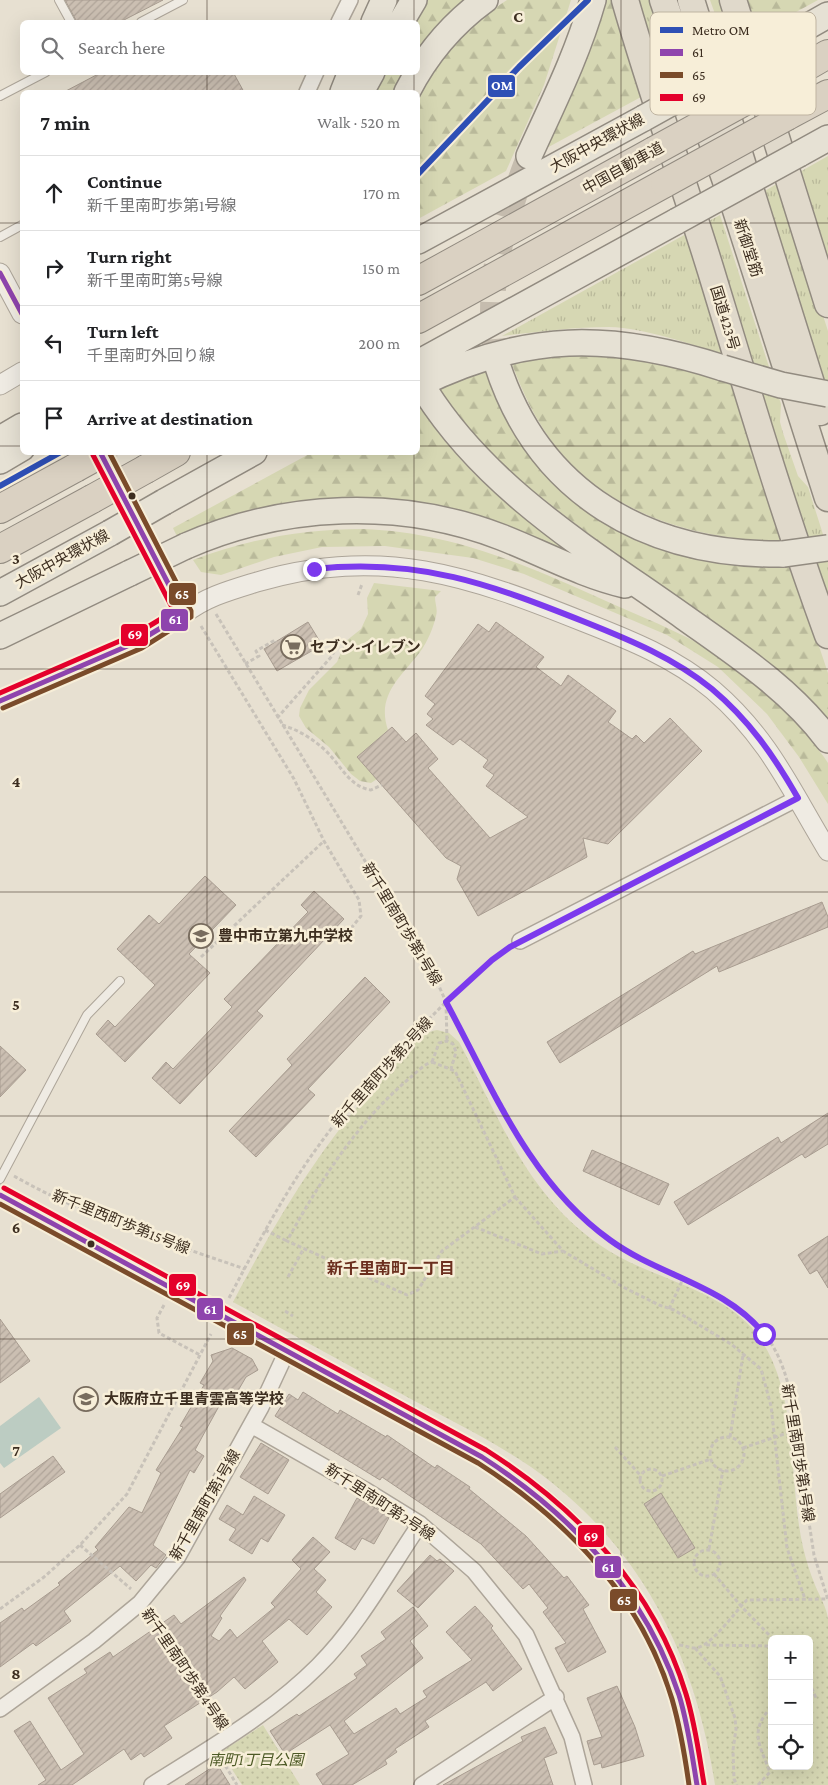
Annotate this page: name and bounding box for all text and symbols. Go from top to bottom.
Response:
text: C [513,8,523,25]
legend [650,12,816,115]
search box [20,20,420,75]
text: Metro OM [692,22,750,38]
icon: search [38,34,66,62]
text: Search here [78,37,165,58]
text: 61 [692,44,704,60]
text: 65 [692,67,706,83]
line badge: OM [487,74,516,98]
text: OM [491,77,513,93]
text: 69 [692,89,706,105]
street label: 大阪中央環状線 [547,110,647,175]
text: 7 min [40,111,90,135]
text: Walk · 520 m [317,114,400,131]
street label: 中国自動車道 [580,139,666,197]
text: Continue [87,171,162,192]
icon: ahead [40,179,68,207]
text: 170 m [363,185,400,202]
text: 新千里南町歩第1号線 [87,197,236,214]
street label: 新御堂筋 [731,217,765,279]
text: Turn right [87,246,172,267]
icon: right [40,254,68,282]
text: 150 m [362,260,400,277]
text: 新千里南町第5号線 [87,272,223,289]
street label: 国道423号 [708,284,742,352]
text: Turn left [87,321,159,342]
icon: left [40,329,68,357]
text: 200 m [358,335,400,352]
text: 千里南町外回り線 [87,347,215,364]
icon: arrive [40,404,68,432]
text: Arrive at destination [87,408,253,429]
unlabelled marker [127,491,137,501]
street label: 大阪中央環状線 [12,526,112,591]
text: 3 [12,550,20,567]
route end [303,558,326,581]
line badge: 65 [168,582,197,606]
text: 65 [175,586,189,602]
line badge: 61 [160,608,189,632]
text: 61 [169,611,181,627]
line badge: 69 [120,623,149,647]
text: 69 [128,626,142,642]
supermarket icon: セブン-イレブン [280,634,306,660]
place label: セブン-イレブン [310,638,421,655]
text: 4 [12,773,21,790]
street label: 新千里南町歩第1号線 [359,860,445,988]
school or university icon: 豊中市立第九中学校 [188,923,214,949]
place label: 豊中市立第九中学校 [218,928,353,944]
text: 5 [12,996,20,1013]
street label: 新千里南町歩第2号線 [328,1014,436,1130]
street label: 新千里西町歩第15号線 [50,1187,192,1257]
text: 6 [12,1219,20,1236]
unlabelled marker [86,1239,96,1249]
district label: 新千里南町一丁目 [327,1260,455,1277]
line badge: 69 [168,1273,197,1297]
text: 69 [176,1277,190,1293]
line badge: 61 [196,1297,224,1321]
text: 61 [204,1301,216,1317]
line badge: 65 [226,1322,255,1346]
route start [753,1323,776,1346]
text: 65 [233,1326,247,1342]
street label: 新千里南町歩第1号線 [779,1383,817,1523]
school or university icon: 大阪府立千里青雲高等学校 [73,1386,99,1412]
place label: 大阪府立千里青雲高等学校 [104,1391,284,1407]
text: 7 [12,1442,20,1459]
street label: 新千里南町第1号線 [167,1447,243,1563]
street label: 新千里南町第2号線 [322,1461,438,1543]
line badge: 69 [577,1524,605,1548]
text: 69 [584,1528,598,1544]
line badge: 61 [594,1555,622,1579]
text: 61 [602,1559,614,1575]
line badge: 65 [609,1588,638,1612]
text: 65 [617,1592,631,1608]
street label: 新千里南町歩第4号線 [138,1605,232,1733]
map controls [768,1635,813,1770]
button: + [768,1635,813,1680]
text: 8 [11,1665,21,1682]
button: − [768,1680,813,1725]
button: locate [768,1725,813,1770]
park label: 南町1丁目公園 [209,1752,305,1768]

